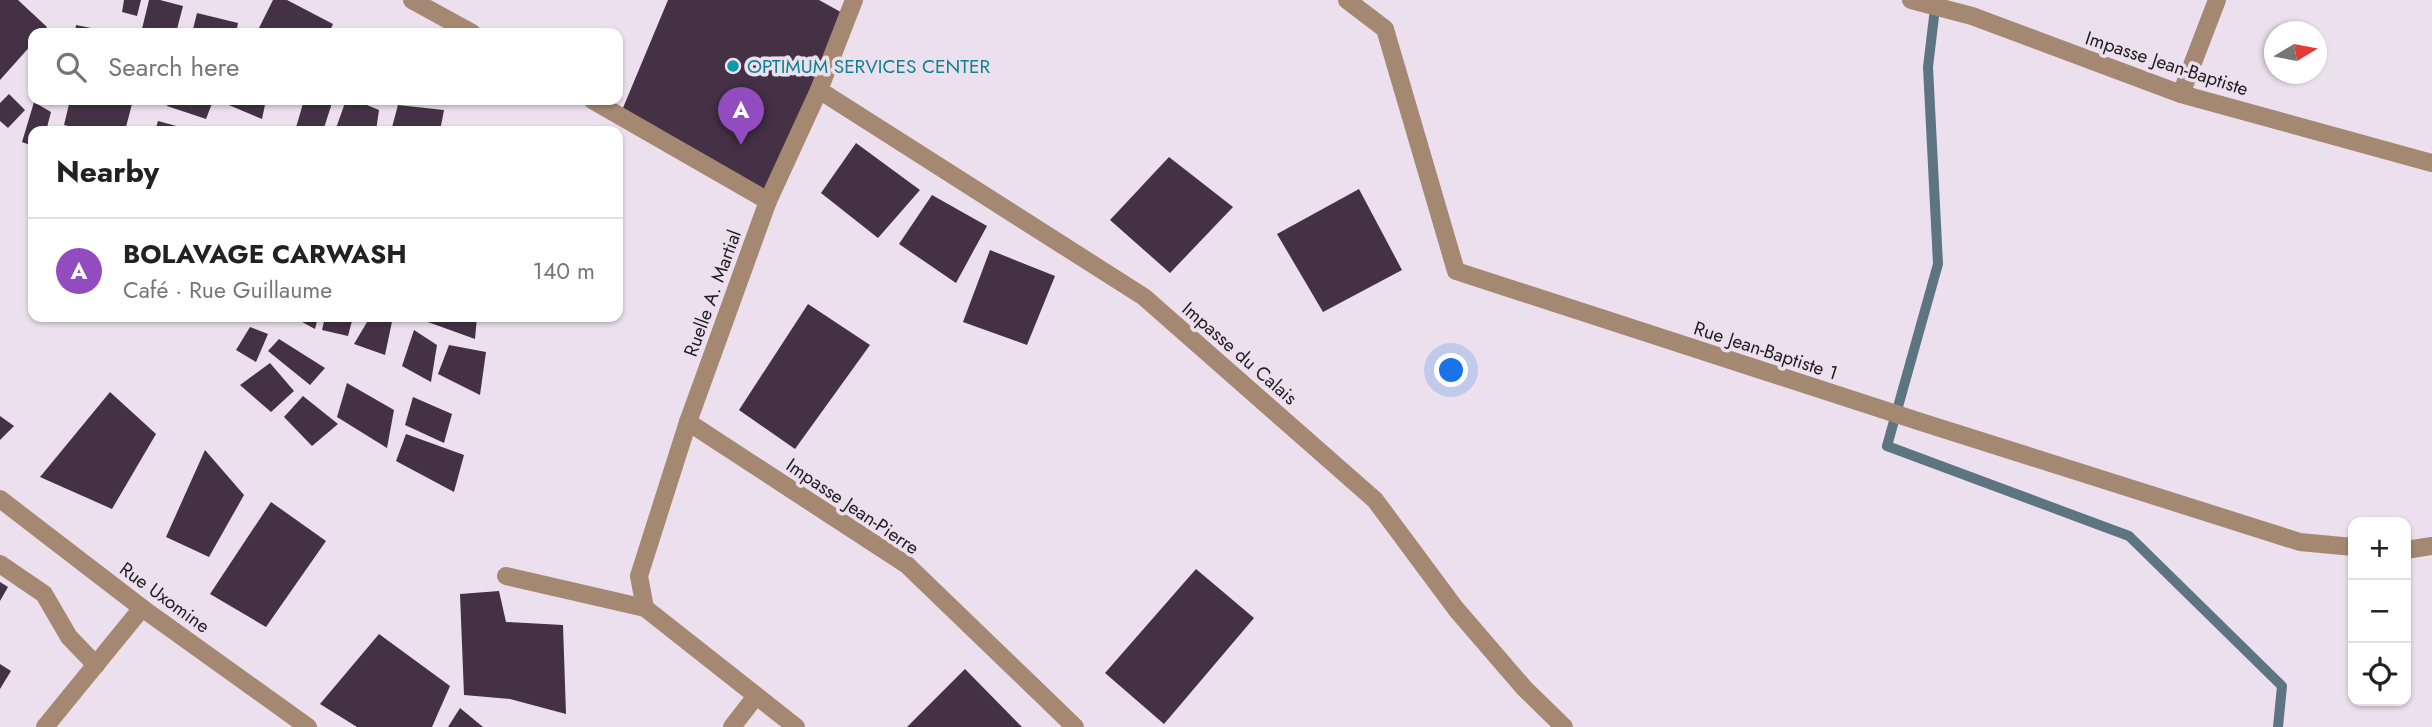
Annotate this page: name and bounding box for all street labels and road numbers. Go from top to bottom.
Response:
street label: Impasse Jean-Baptiste [2082,24,2252,103]
street label: Ruelle A. Martial [677,226,748,360]
street label: Impasse du Calais [1176,296,1304,411]
street label: Rue Jean-Baptiste 1 [1690,314,1841,386]
street label: Impasse Jean-Pierre [781,452,925,561]
street label: Rue Uxomine [114,555,216,639]

